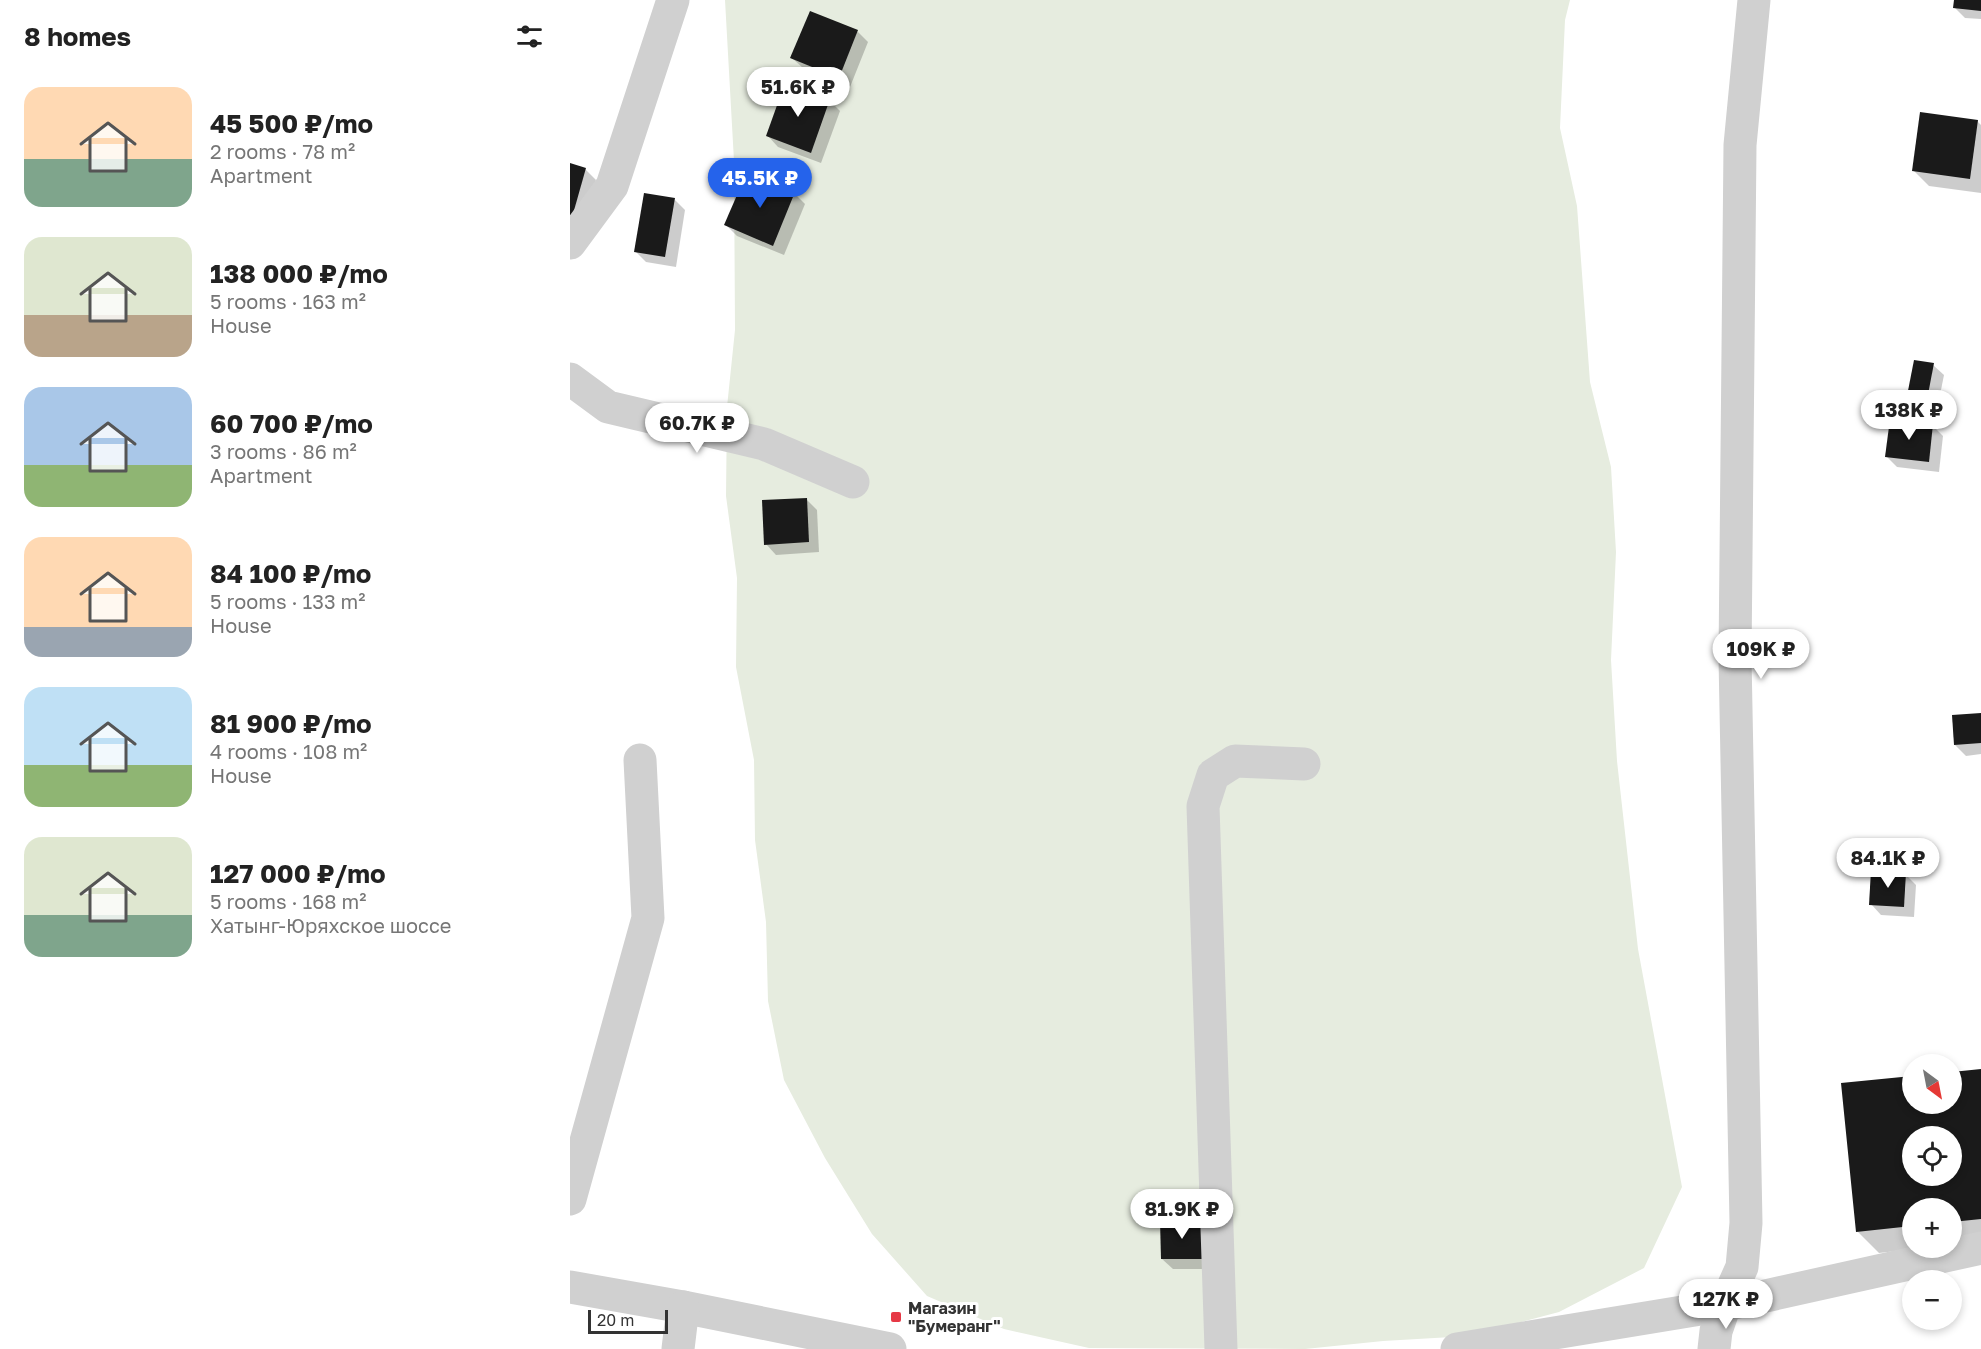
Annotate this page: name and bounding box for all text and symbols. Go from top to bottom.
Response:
icon: filters [513,20,546,53]
text: 8 homes [24,21,131,52]
pin: 51.6K ₽ [743,67,853,118]
text: 51.6K ₽ [761,74,835,98]
text: 45 500 ₽/mo [210,108,373,139]
icon: home [72,111,144,183]
text: 2 rooms · 78 m² [210,139,355,163]
pin: 45.5K ₽ [705,158,815,209]
text: Apartment [210,163,313,187]
text: 45.5K ₽ [722,165,798,189]
text: 138 000 ₽/mo [210,258,388,289]
icon: home [72,261,144,333]
text: 5 rooms · 163 m² [210,289,366,313]
text: House [210,313,272,337]
pin: 138K ₽ [1860,390,1958,441]
text: 138K ₽ [1875,397,1943,421]
pin: 60.7K ₽ [642,403,752,454]
text: 60 700 ₽/mo [210,408,373,439]
text: 60.7K ₽ [659,410,735,434]
icon: home [72,411,144,483]
text: 3 rooms · 86 m² [210,439,357,463]
text: Apartment [210,463,313,487]
text: 84 100 ₽/mo [210,558,371,589]
icon: home [72,561,144,633]
text: 5 rooms · 133 m² [210,589,366,613]
text: House [210,613,272,637]
pin: 109K ₽ [1712,629,1810,680]
text: 109K ₽ [1727,636,1796,660]
text: 81 900 ₽/mo [210,708,372,739]
icon: home [72,711,144,783]
text: 4 rooms · 108 m² [210,739,367,763]
text: House [210,763,272,787]
pin: 84.1K ₽ [1833,838,1943,889]
text: 84.1K ₽ [1851,845,1926,869]
text: 127 000 ₽/mo [210,858,386,889]
icon: home [72,861,144,933]
text: 5 rooms · 168 m² [210,889,366,913]
text: Хатынг-Юряхское шоссе [210,913,451,937]
north arrow [1902,1054,1962,1114]
map controls [1902,1054,1962,1330]
button: locate [1902,1126,1962,1186]
pin: 81.9K ₽ [1127,1189,1237,1240]
text: 81.9K ₽ [1144,1196,1220,1220]
button: + [1902,1198,1962,1258]
button: − [1902,1270,1962,1330]
pin: 127K ₽ [1677,1279,1775,1330]
text: 127K ₽ [1693,1286,1759,1310]
place label: Магазин "Бумеранг" [908,1298,1001,1336]
scale bar [588,1307,668,1334]
text: 20 m [597,1310,634,1330]
marker: Магазин "Бумеранг" [889,1310,903,1324]

